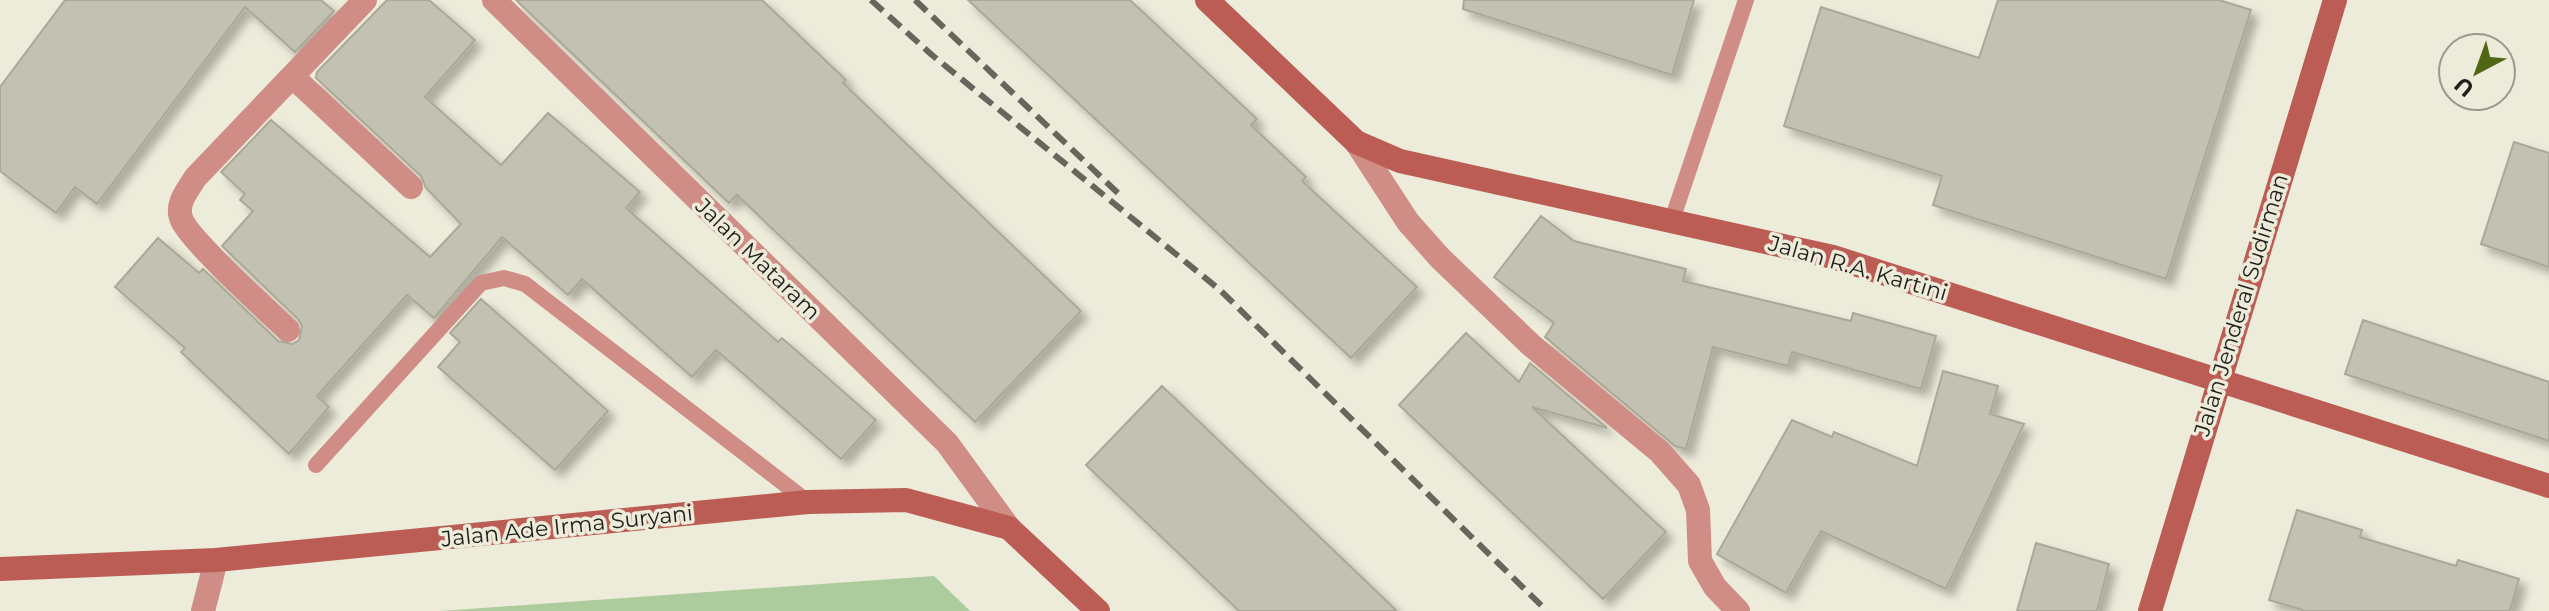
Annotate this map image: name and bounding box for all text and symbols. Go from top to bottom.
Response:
north arrow [2437,32,2517,112]
text: U [2449,71,2480,103]
street label: Jalan Jenderal Sudirman [2188,171,2294,440]
street label: Jalan Mataram [689,192,826,325]
street label: Jalan R.A. Kartini [1764,229,1951,306]
street label: Jalan Ade Irma Suryani [439,499,694,553]

